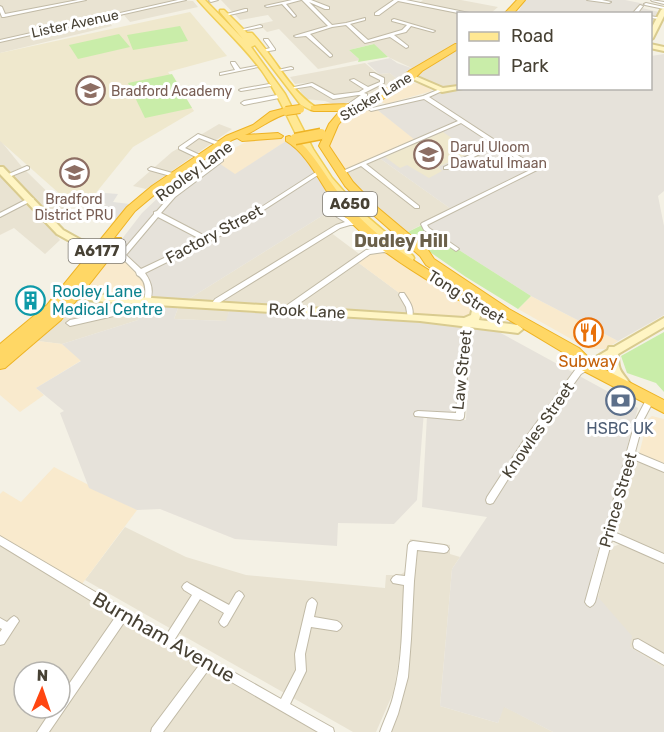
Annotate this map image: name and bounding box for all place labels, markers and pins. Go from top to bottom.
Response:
school or university icon: Bradford Academy [74,75,106,107]
place label: Bradford Academy [111,83,233,100]
school or university icon: Darul Uloom Dawatul Imaan [413,139,445,171]
place label: Darul Uloom Dawatul Imaan [450,139,547,172]
school or university icon: Bradford District PRU [58,156,90,188]
place label: Bradford District PRU [35,191,113,224]
place label: Rooley Lane Medical Centre [52,282,163,319]
building icon: Rooley Lane Medical Centre [15,284,47,316]
restaurant icon: Subway [572,317,604,349]
place label: Subway [559,352,618,371]
bank icon: HSBC UK [604,384,636,416]
place label: HSBC UK [586,419,654,438]

